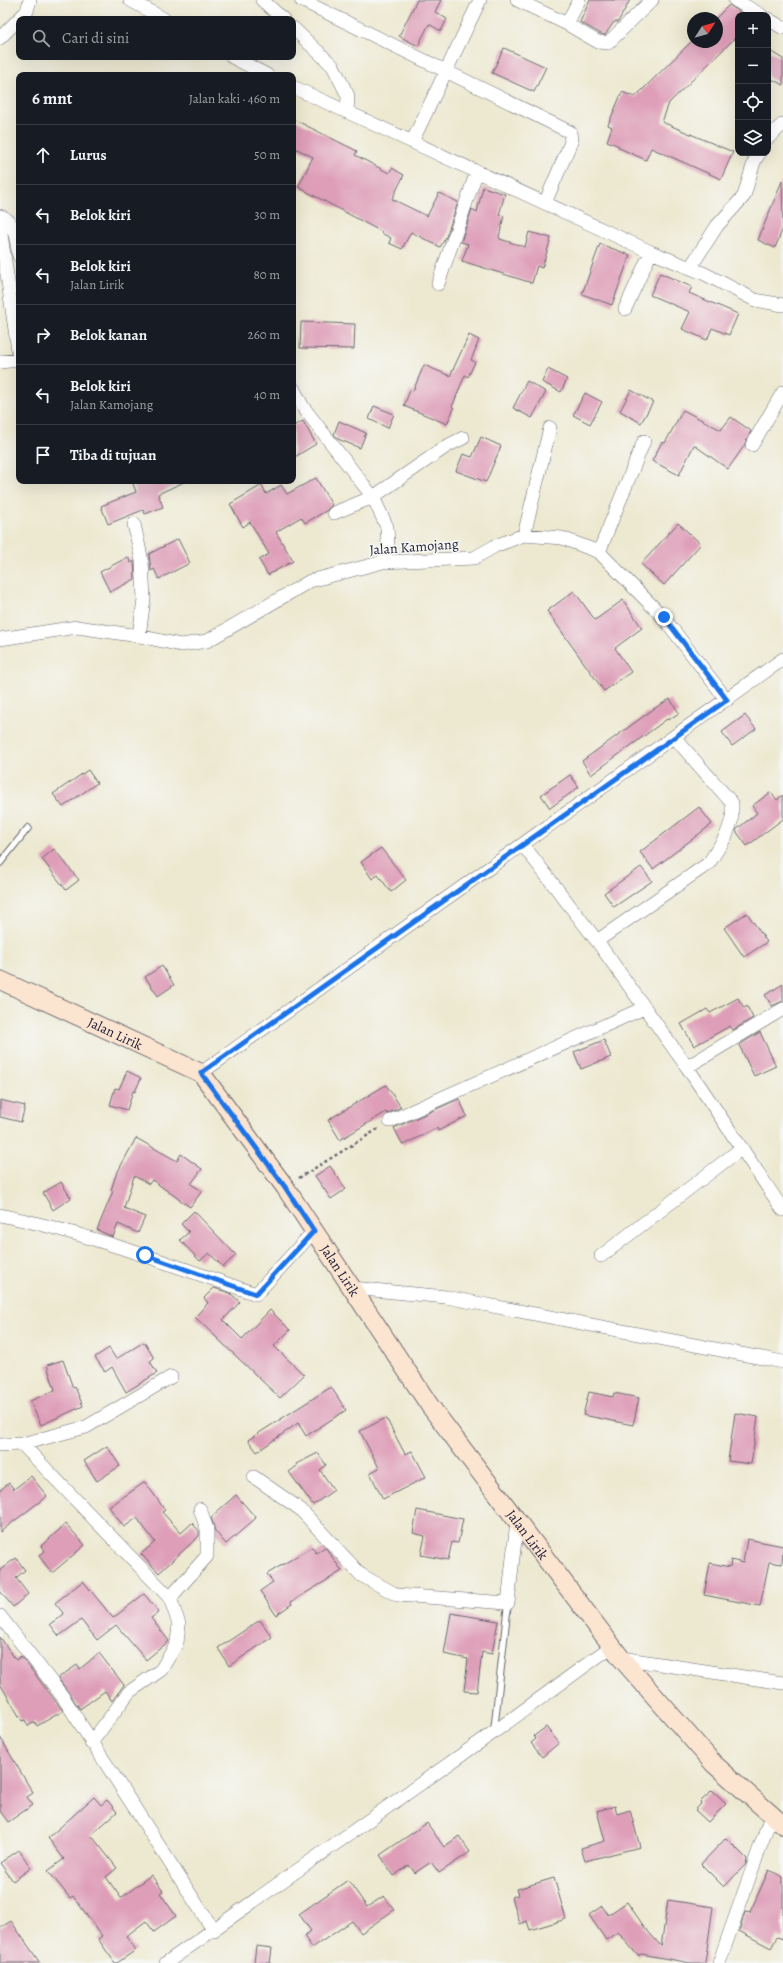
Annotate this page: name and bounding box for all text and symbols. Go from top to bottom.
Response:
north arrow [687,12,723,48]
map controls [735,12,771,156]
button: + [735,12,771,48]
search box [16,16,296,60]
icon: search [30,27,52,49]
text: Cari di sini [62,28,129,48]
button: − [735,48,771,84]
button: locate [735,84,771,120]
text: 6 mnt [32,87,72,110]
text: Jalan kaki · 460 m [189,90,280,107]
button: layers [735,120,771,156]
icon: ahead [32,144,54,166]
text: Lurus [70,145,107,165]
text: 50 m [254,146,280,163]
icon: left [32,204,54,226]
text: Belok kiri [70,205,131,225]
text: 30 m [254,206,280,223]
text: Belok kiri [70,256,131,276]
icon: left [32,264,54,286]
text: 80 m [253,266,280,283]
text: Jalan Lirik [70,276,124,293]
icon: right [32,324,54,346]
text: Belok kanan [70,325,147,345]
text: 260 m [247,326,280,343]
text: Belok kiri [70,376,131,396]
icon: left [32,384,54,406]
text: 40 m [254,386,280,403]
text: Jalan Kamojang [70,396,153,413]
icon: arrive [32,444,54,466]
text: Tiba di tujuan [70,445,156,465]
street label: Jalan Kamojang [369,534,459,560]
route end [655,608,673,626]
street label: Jalan Lirik [85,1012,146,1054]
street label: Jalan Lirik [316,1241,364,1300]
route start [136,1246,154,1264]
street label: Jalan Lirik [502,1505,553,1564]

